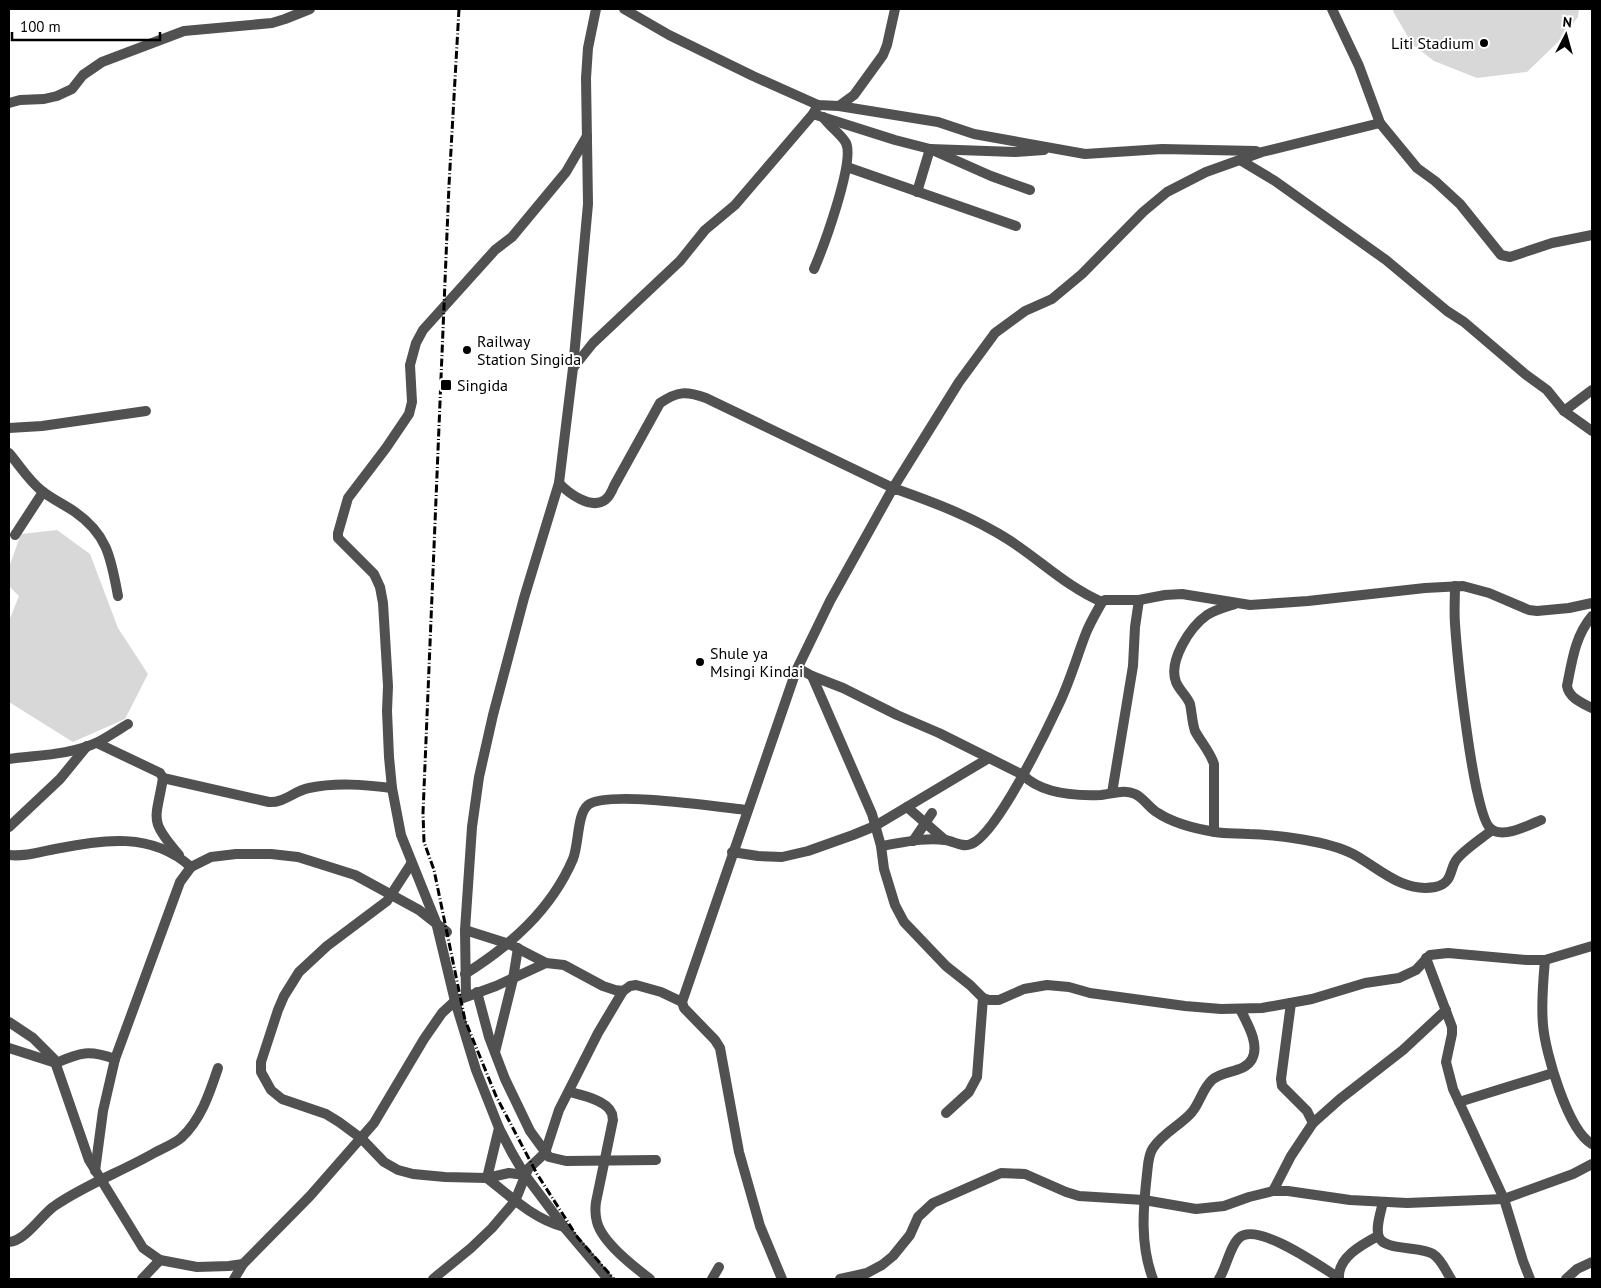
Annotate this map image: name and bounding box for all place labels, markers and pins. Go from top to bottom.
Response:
place label: Liti Stadium [1391,33,1474,53]
marker: Liti Stadium [1478,37,1490,49]
place label: Railway Station Singida [477,331,581,369]
marker: Railway Station Singida [461,344,473,356]
place label: Singida [457,375,508,395]
marker: Singida [439,378,453,392]
place label: Shule ya Msingi Kindai [710,643,803,681]
marker: Shule ya Msingi Kindai [694,656,706,668]

